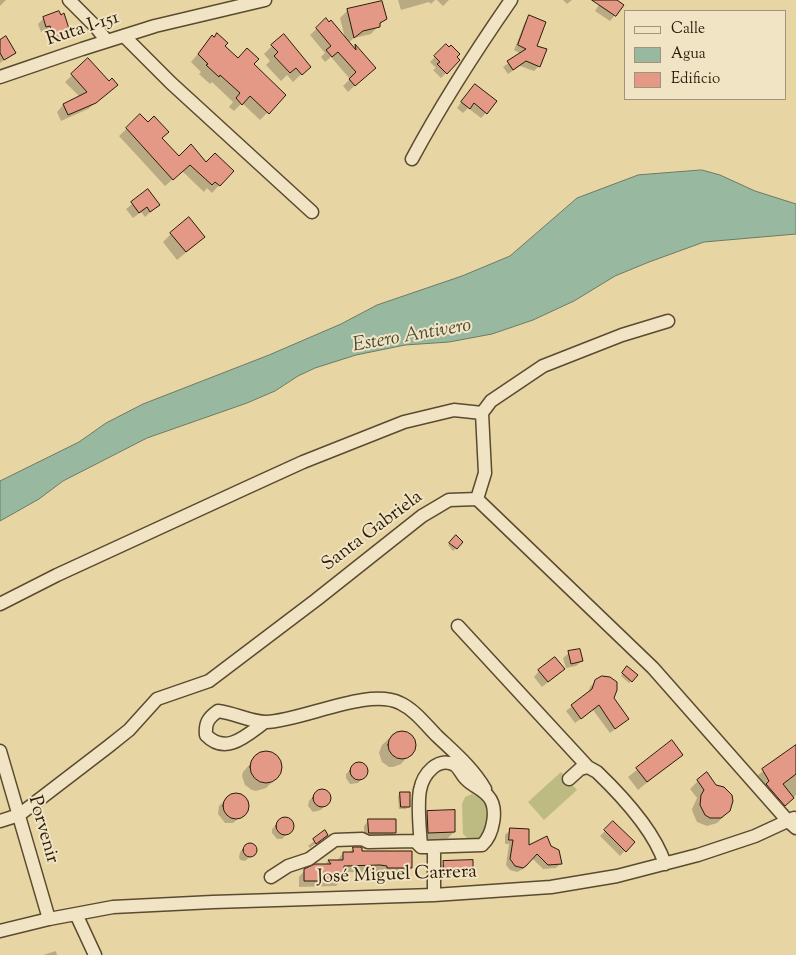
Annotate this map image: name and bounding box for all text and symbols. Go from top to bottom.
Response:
street label: Ruta I-151 [44,8,122,52]
legend [624,10,786,100]
text: Calle [671,19,705,40]
text: Agua [671,44,706,65]
text: Edificio [671,69,720,90]
water label: Estero Antivero [351,315,473,359]
street label: Santa Gabriela [318,487,428,577]
street label: Porvenir [21,794,63,866]
street label: José Miguel Carrera [317,862,477,890]

